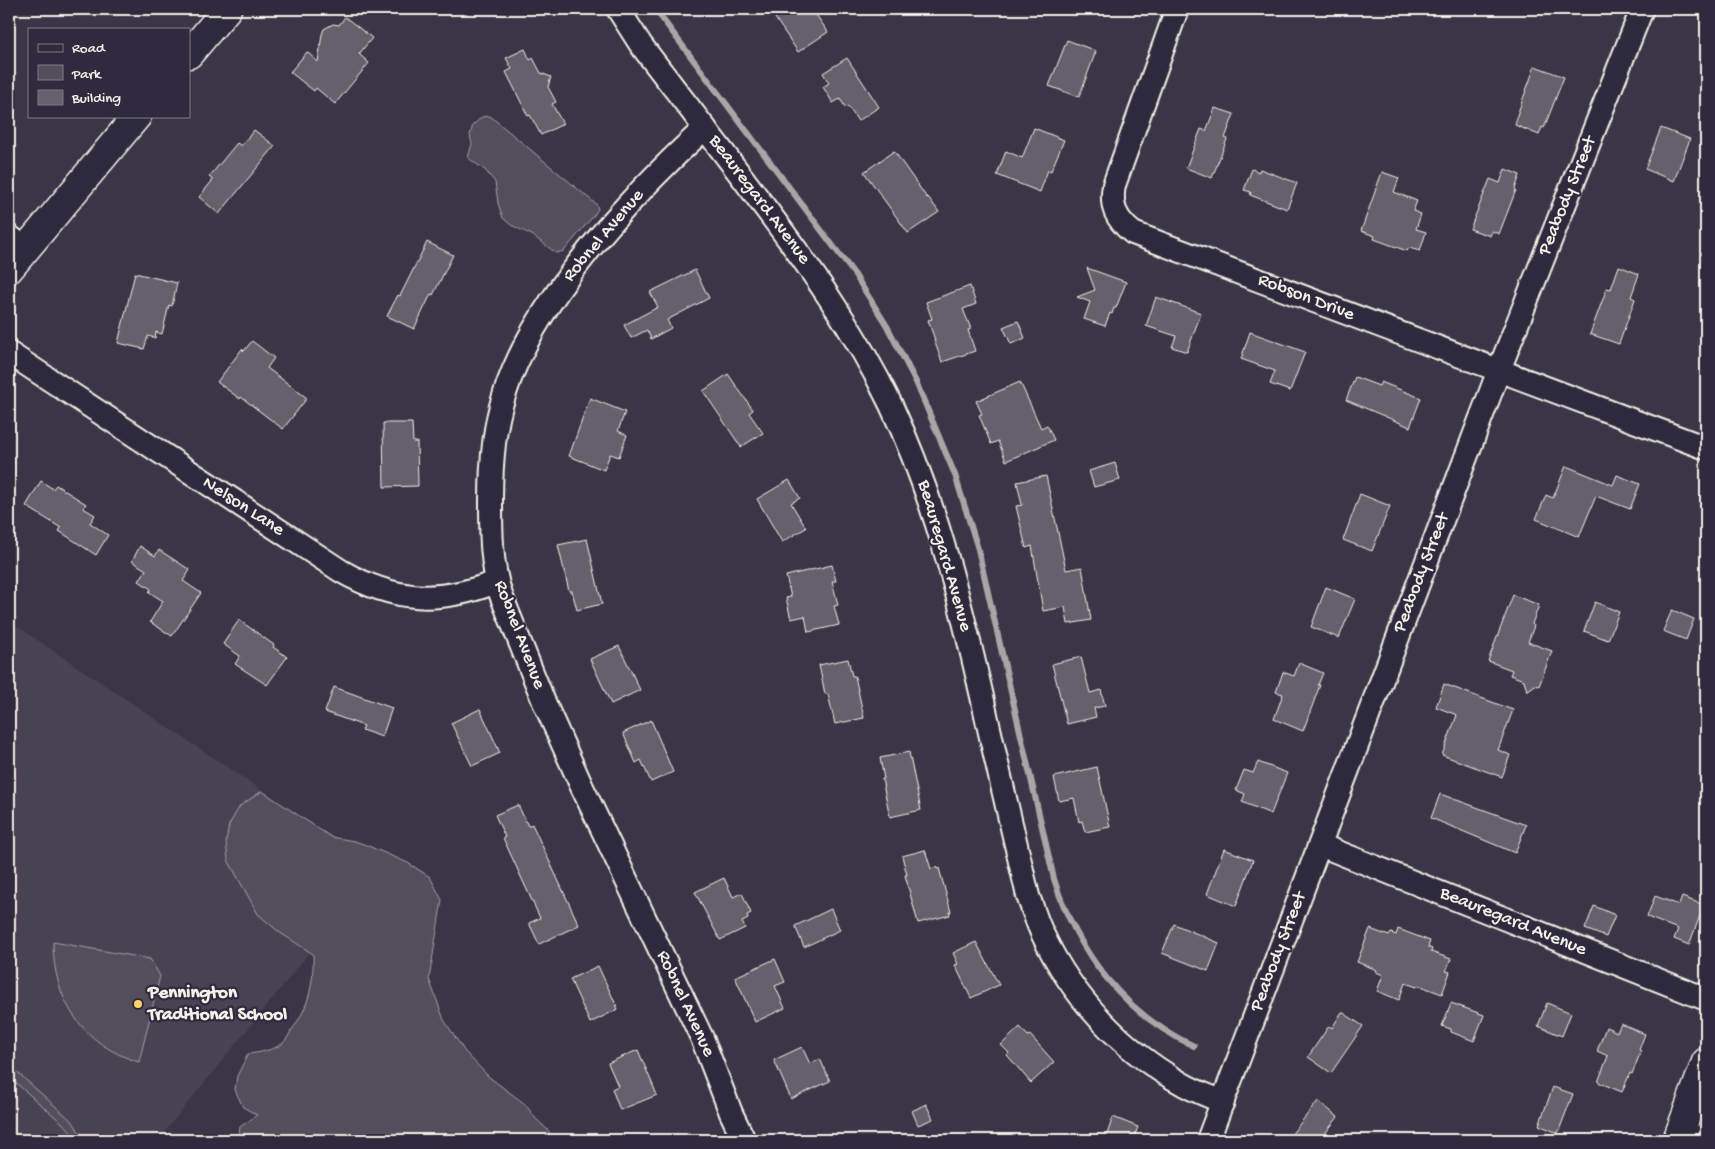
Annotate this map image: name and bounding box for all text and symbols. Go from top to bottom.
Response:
legend [28,28,190,118]
text: Road [72,40,106,58]
text: Park [71,66,102,84]
text: Building [71,90,121,108]
street label: Beauregard Avenue [702,130,815,270]
street label: Peabody Street [1533,131,1603,260]
street label: Robnel Avenue [558,185,650,287]
street label: Robson Drive [1254,269,1358,327]
street label: Nelson Lane [198,472,288,542]
street label: Beauregard Avenue [911,477,977,635]
street label: Peabody Street [1388,508,1456,637]
street label: Robnel Avenue [488,577,550,693]
street label: Beauregard Avenue [1435,882,1590,962]
street label: Peabody Street [1245,887,1313,1016]
street label: Robnel Avenue [650,947,720,1061]
place label: Pennington Traditional School [146,982,287,1027]
marker: Pennington Traditional School [132,998,144,1010]

